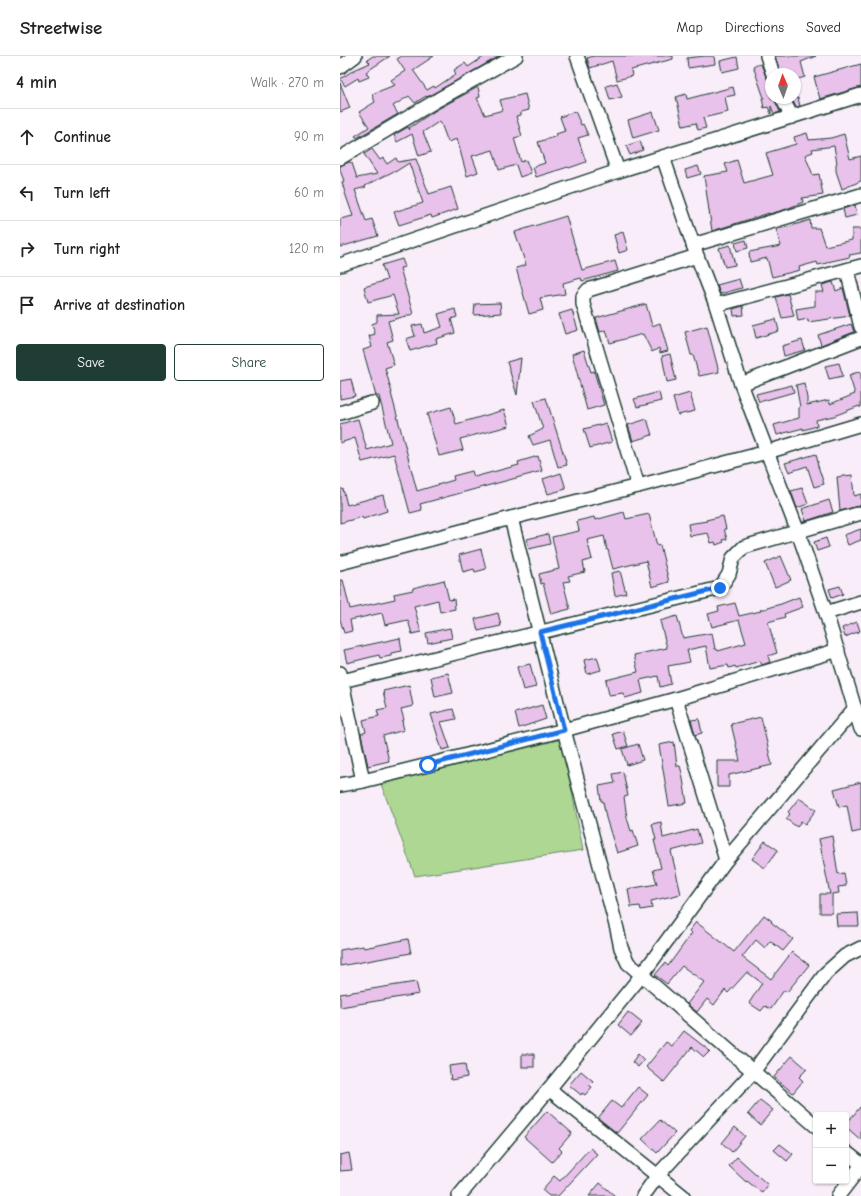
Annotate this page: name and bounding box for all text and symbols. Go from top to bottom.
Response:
text: Streetwise [20,17,102,39]
text: Map [676,19,703,36]
text: Directions [725,19,784,36]
text: Saved [806,19,841,36]
north arrow [765,68,801,104]
text: 4 min [16,73,57,92]
text: Walk · 270 m [251,75,324,90]
icon: ahead [16,126,38,148]
text: Continue [54,128,111,146]
text: 90 m [294,129,324,144]
icon: left [16,182,38,204]
text: Turn left [54,184,110,202]
text: 60 m [294,185,324,200]
icon: right [16,238,38,260]
text: Turn right [54,240,120,258]
text: 120 m [289,241,324,256]
icon: arrive [16,294,38,316]
text: Arrive at destination [54,296,185,314]
button: Save [16,344,166,381]
button: Share [174,344,324,381]
route end [711,579,729,597]
route start [419,756,437,774]
map controls [813,1112,849,1184]
button: + [813,1112,849,1148]
button: − [813,1148,849,1184]

